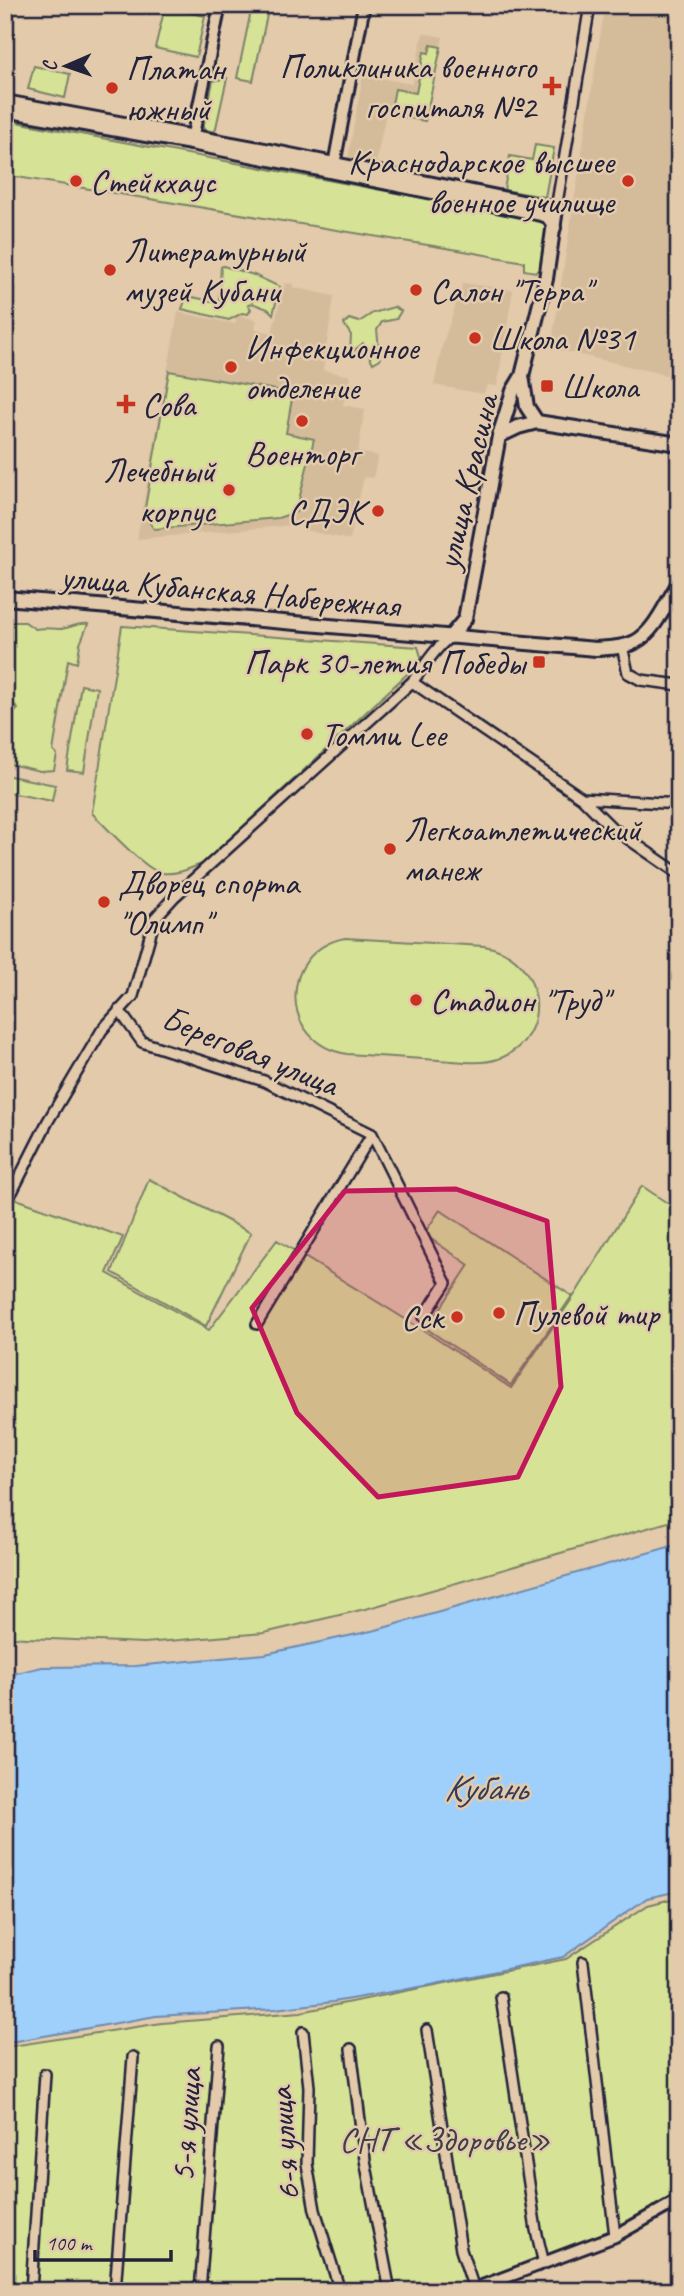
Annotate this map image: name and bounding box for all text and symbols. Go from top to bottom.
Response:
north arrow [32,32,102,102]
place label: Поликлиника военного госпиталя №2 [279,44,539,129]
place label: Платан южный [126,46,227,131]
text: С [38,59,62,72]
marker: Поликлиника военного госпиталя №2 [542,76,562,96]
marker: Платан южный [104,80,120,96]
place label: Краснодарское высшее военное училище [348,139,617,224]
place label: Стейкхаус [90,159,217,204]
marker: Стейкхаус [68,173,84,189]
marker: Краснодарское высшее военное училище [620,173,636,189]
place label: Литературный музей Кубани [124,228,308,313]
marker: Литературный музей Кубани [102,262,118,278]
place label: Салон "Терра" [430,268,597,313]
marker: Салон "Терра" [408,282,424,298]
place label: Школа №31 [489,316,637,361]
place label: Инфекционное отделение [245,325,421,410]
marker: Школа №31 [467,330,483,346]
marker: Инфекционное отделение [223,359,239,375]
place label: Школа [561,364,640,409]
marker: Школа [539,378,555,394]
place label: Сова [142,382,197,427]
street label: улица Красина [425,388,510,576]
marker: Сова [116,394,136,414]
marker: Военторг [294,413,310,429]
place label: Военторг [245,431,363,476]
place label: Лечебный корпус [103,448,217,533]
marker: Лечебный корпус [221,482,237,498]
place label: СДЭК [287,489,371,534]
marker: СДЭК [370,503,386,519]
street label: улица Кубанская Набережная [57,554,404,628]
place label: Парк 30-летия Победы [244,640,528,685]
marker: Парк 30-летия Победы [531,654,547,670]
place label: Томми Lee [321,712,448,757]
marker: Томми Lee [299,726,315,742]
place label: Легкоатлетический манеж [404,807,643,892]
marker: Легкоатлетический манеж [382,841,398,857]
place label: Дворец спорта "Олимп" [118,860,302,945]
marker: Дворец спорта "Олимп" [96,894,112,910]
place label: Стадион "Труд" [430,978,615,1023]
marker: Стадион "Труд" [408,992,424,1008]
street label: Береговая улица [155,995,346,1107]
place label: Пулевой тир [513,1291,661,1336]
place label: Сск [401,1295,446,1340]
marker: Пулевой тир [491,1305,507,1321]
marker: Сск [449,1309,465,1325]
water label: Кубань [444,1764,530,1811]
street label: 5-я улица [160,2064,213,2183]
street label: 6-я улица [257,2083,310,2202]
park label: СНТ «Здоровье» [339,2117,551,2162]
scale bar [35,2219,172,2263]
text: 100 m [46,2230,93,2256]

